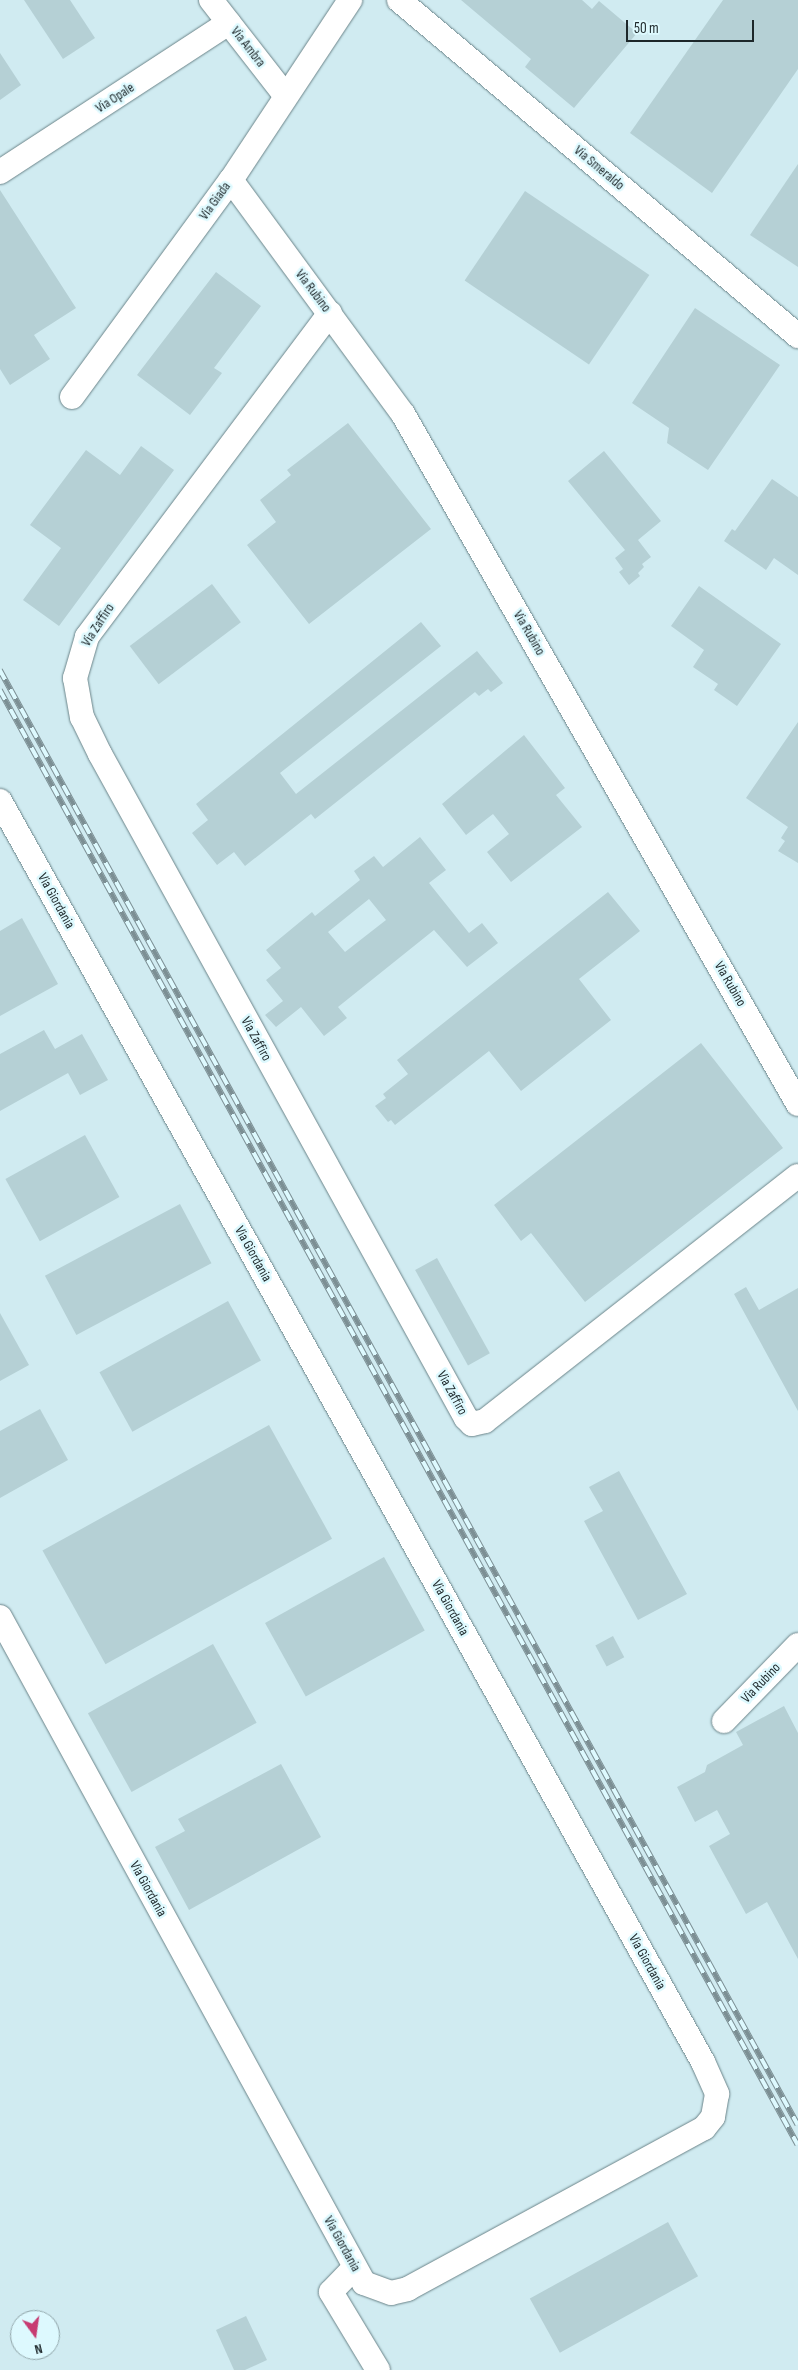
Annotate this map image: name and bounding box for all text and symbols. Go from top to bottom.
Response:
scale bar [628,10,756,42]
text: 50 m [634,19,659,38]
street label: Via Ambra [227,23,269,71]
street label: Via Opale [92,79,138,117]
street label: Via Smeraldo [570,142,628,194]
street label: Via Giada [196,179,234,223]
street label: Via Rubino [292,266,334,316]
street label: Via Zaffiro [78,600,118,650]
street label: Via Rubino [509,608,549,658]
street label: Via Giordania [34,870,78,932]
street label: Via Rubino [710,959,750,1009]
street label: Via Zaffiro [237,1014,275,1064]
street label: Via Giordania [231,1223,275,1285]
street label: Via Zaffiro [433,1368,471,1418]
street label: Via Giordania [428,1577,472,1639]
street label: Via Rubino [738,1660,784,1706]
street label: Via Giordania [126,1858,170,1920]
street label: Via Giordania [625,1931,669,1993]
street label: Via Giordania [320,2213,364,2275]
north arrow [10,2310,60,2360]
text: N [33,2340,44,2358]

